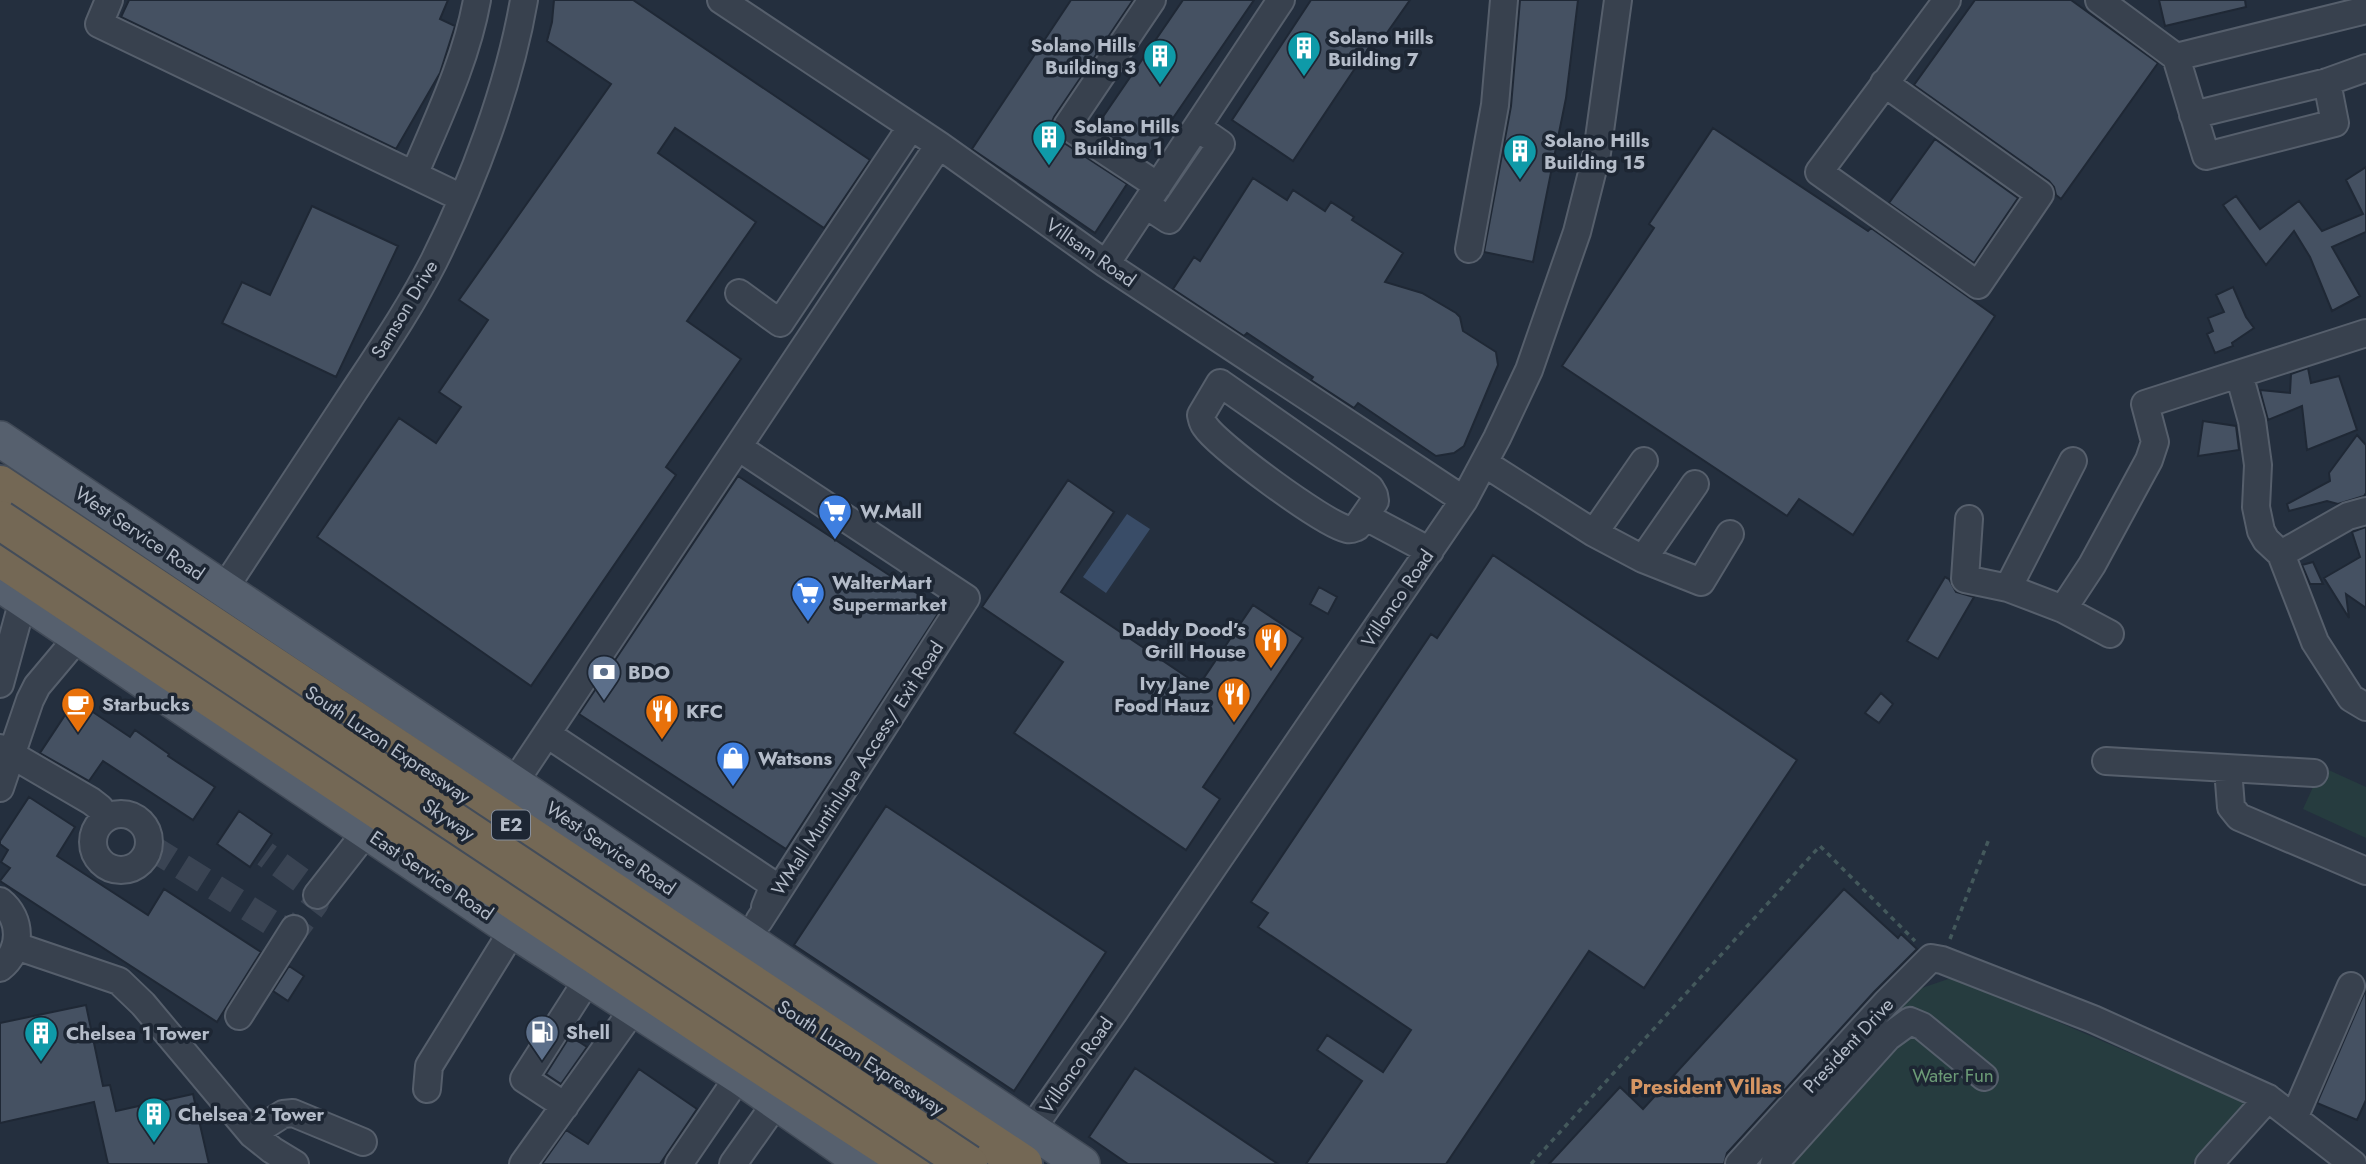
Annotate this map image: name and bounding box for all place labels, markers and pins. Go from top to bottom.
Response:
place label: Solano Hills Building 7 [1328,24,1434,73]
building icon: Solano Hills Building 7 [1285,29,1323,78]
place label: Solano Hills Building 3 [1031,32,1136,81]
building icon: Solano Hills Building 3 [1141,37,1179,86]
place label: Solano Hills Building 1 [1074,113,1180,162]
building icon: Solano Hills Building 1 [1030,118,1068,167]
place label: Solano Hills Building 15 [1544,127,1650,176]
building icon: Solano Hills Building 15 [1501,132,1539,181]
supermarket icon: W.Mall [816,492,854,541]
place label: W.Mall [860,498,922,525]
place label: WalterMart Supermarket [832,569,946,618]
supermarket icon: WalterMart Supermarket [789,574,827,623]
place label: Daddy Dood’s Grill House [1122,616,1246,665]
restaurant icon: Daddy Dood’s Grill House [1252,621,1290,670]
bank icon: BDO [585,653,623,702]
place label: BDO [628,659,670,686]
place label: Ivy Jane Food Hauz [1114,670,1210,719]
restaurant icon: Ivy Jane Food Hauz [1215,675,1253,724]
cafe icon: Starbucks [59,685,97,734]
place label: Starbucks [102,691,190,718]
restaurant icon: KFC [643,692,681,741]
place label: KFC [686,698,723,725]
shop icon: Watsons [714,739,752,788]
place label: Watsons [758,745,832,772]
fuel station icon: Shell [523,1013,561,1062]
building icon: Chelsea 1 Tower [22,1014,60,1063]
place label: Shell [566,1019,610,1046]
place label: Chelsea 1 Tower [66,1020,210,1047]
building icon: Chelsea 2 Tower [135,1095,173,1144]
place label: Chelsea 2 Tower [178,1101,325,1128]

